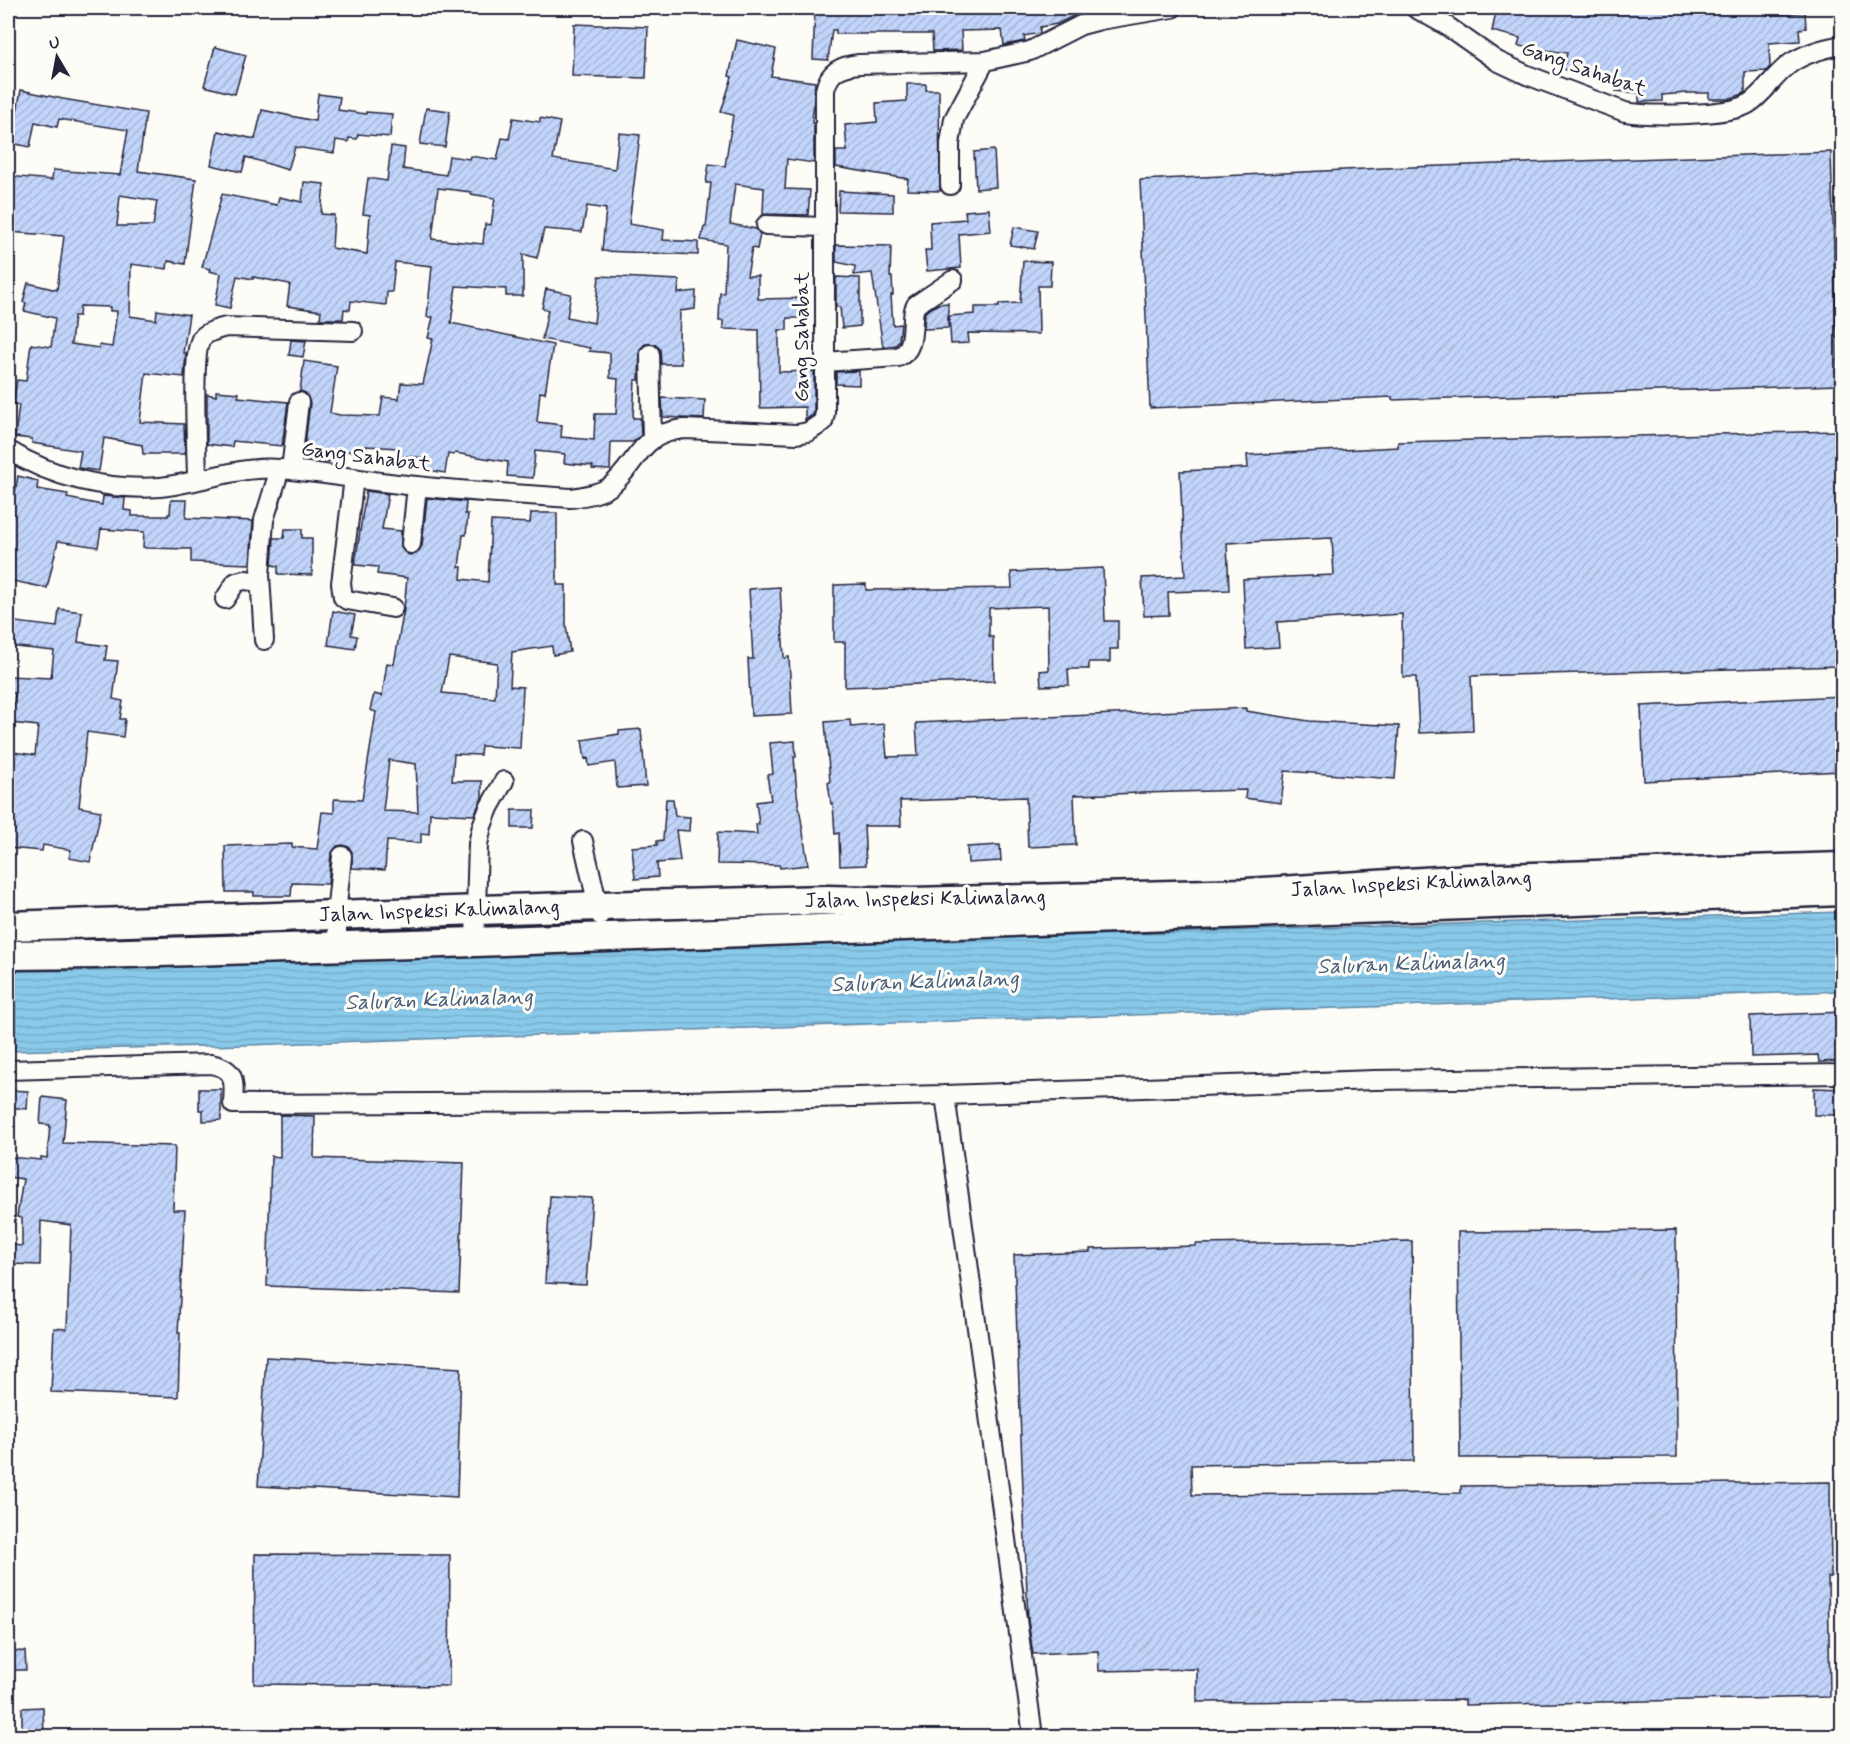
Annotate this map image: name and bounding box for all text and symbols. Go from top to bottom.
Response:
north arrow [27,27,87,87]
text: U [48,32,62,55]
street label: Gang Sahabat [1517,35,1651,105]
street label: Gang Sahabat [788,271,817,402]
street label: Gang Sahabat [299,435,433,480]
street label: Jalan Inspeksi Kalimalang [1290,864,1532,904]
street label: Jalan Inspeksi Kalimalang [804,883,1046,915]
street label: Jalan Inspeksi Kalimalang [318,893,560,929]
water label: Saluran Kalimalang [1317,947,1506,982]
water label: Saluran Kalimalang [831,965,1020,1000]
water label: Saluran Kalimalang [345,983,534,1018]

